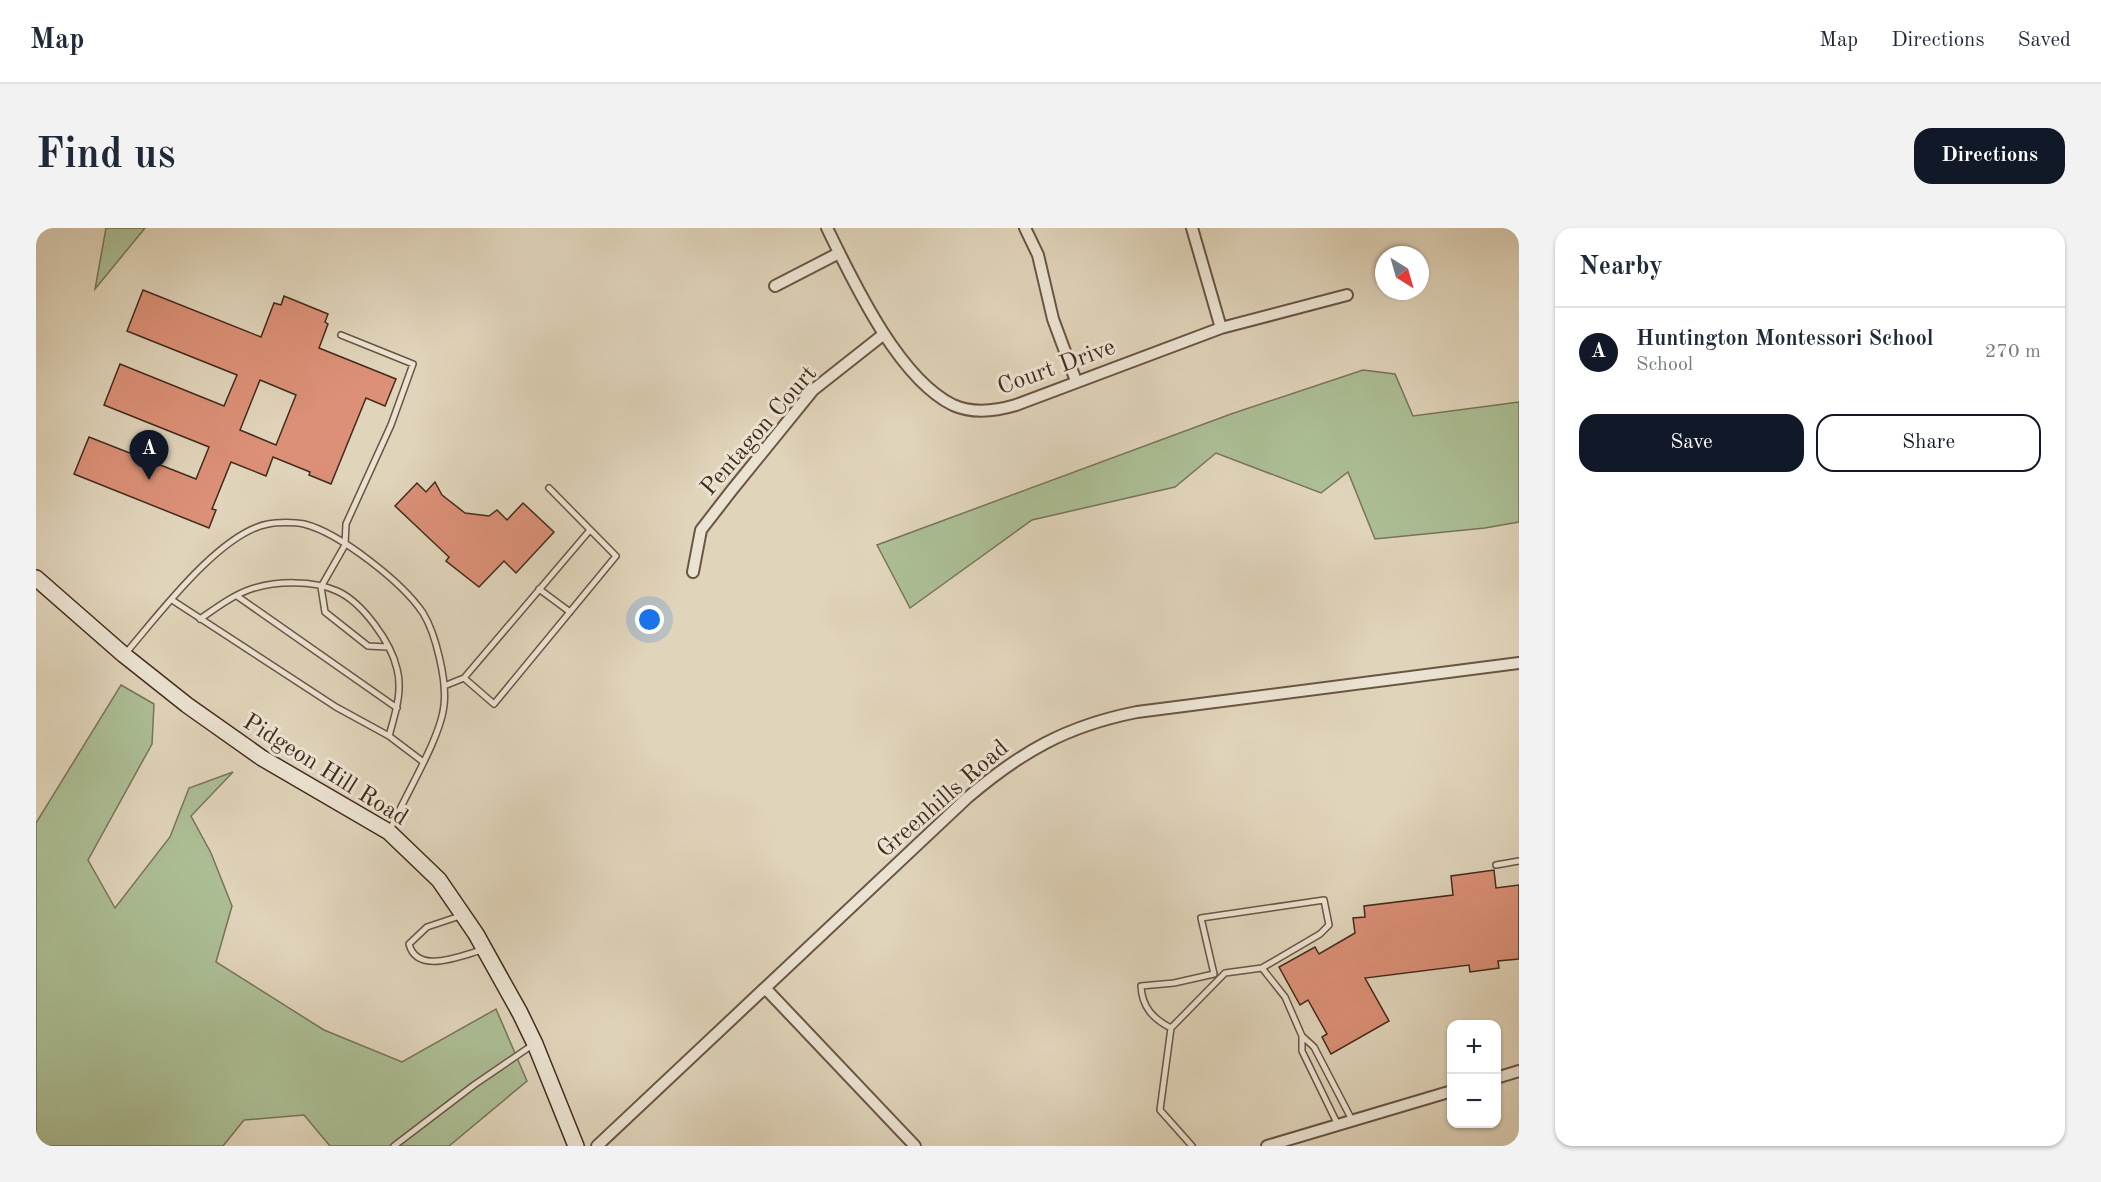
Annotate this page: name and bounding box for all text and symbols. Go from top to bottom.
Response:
text: Map [30,27,84,55]
text: Map [1819,30,1858,51]
text: Directions [1891,30,1985,51]
text: Saved [2018,30,2071,51]
button: Directions [1914,128,2065,184]
text: Find us [36,135,175,177]
north arrow [1375,246,1429,300]
text: Nearby [1579,254,1663,280]
text: Huntington Montessori School [1636,328,1934,350]
street label: Court Drive [995,335,1119,400]
text: A [1591,342,1606,362]
text: 270 m [1985,342,2041,362]
text: School [1636,355,1693,375]
street label: Pentagon Court [697,362,822,501]
button: Save [1579,414,1804,472]
button: Share [1816,414,2041,472]
pin: A [130,430,168,480]
your location [635,605,664,634]
street label: Pidgeon Hill Road [238,710,412,831]
street label: Greenhills Road [873,736,1014,863]
map controls [1447,1020,1501,1128]
button: + [1447,1020,1501,1074]
button: − [1447,1074,1501,1128]

